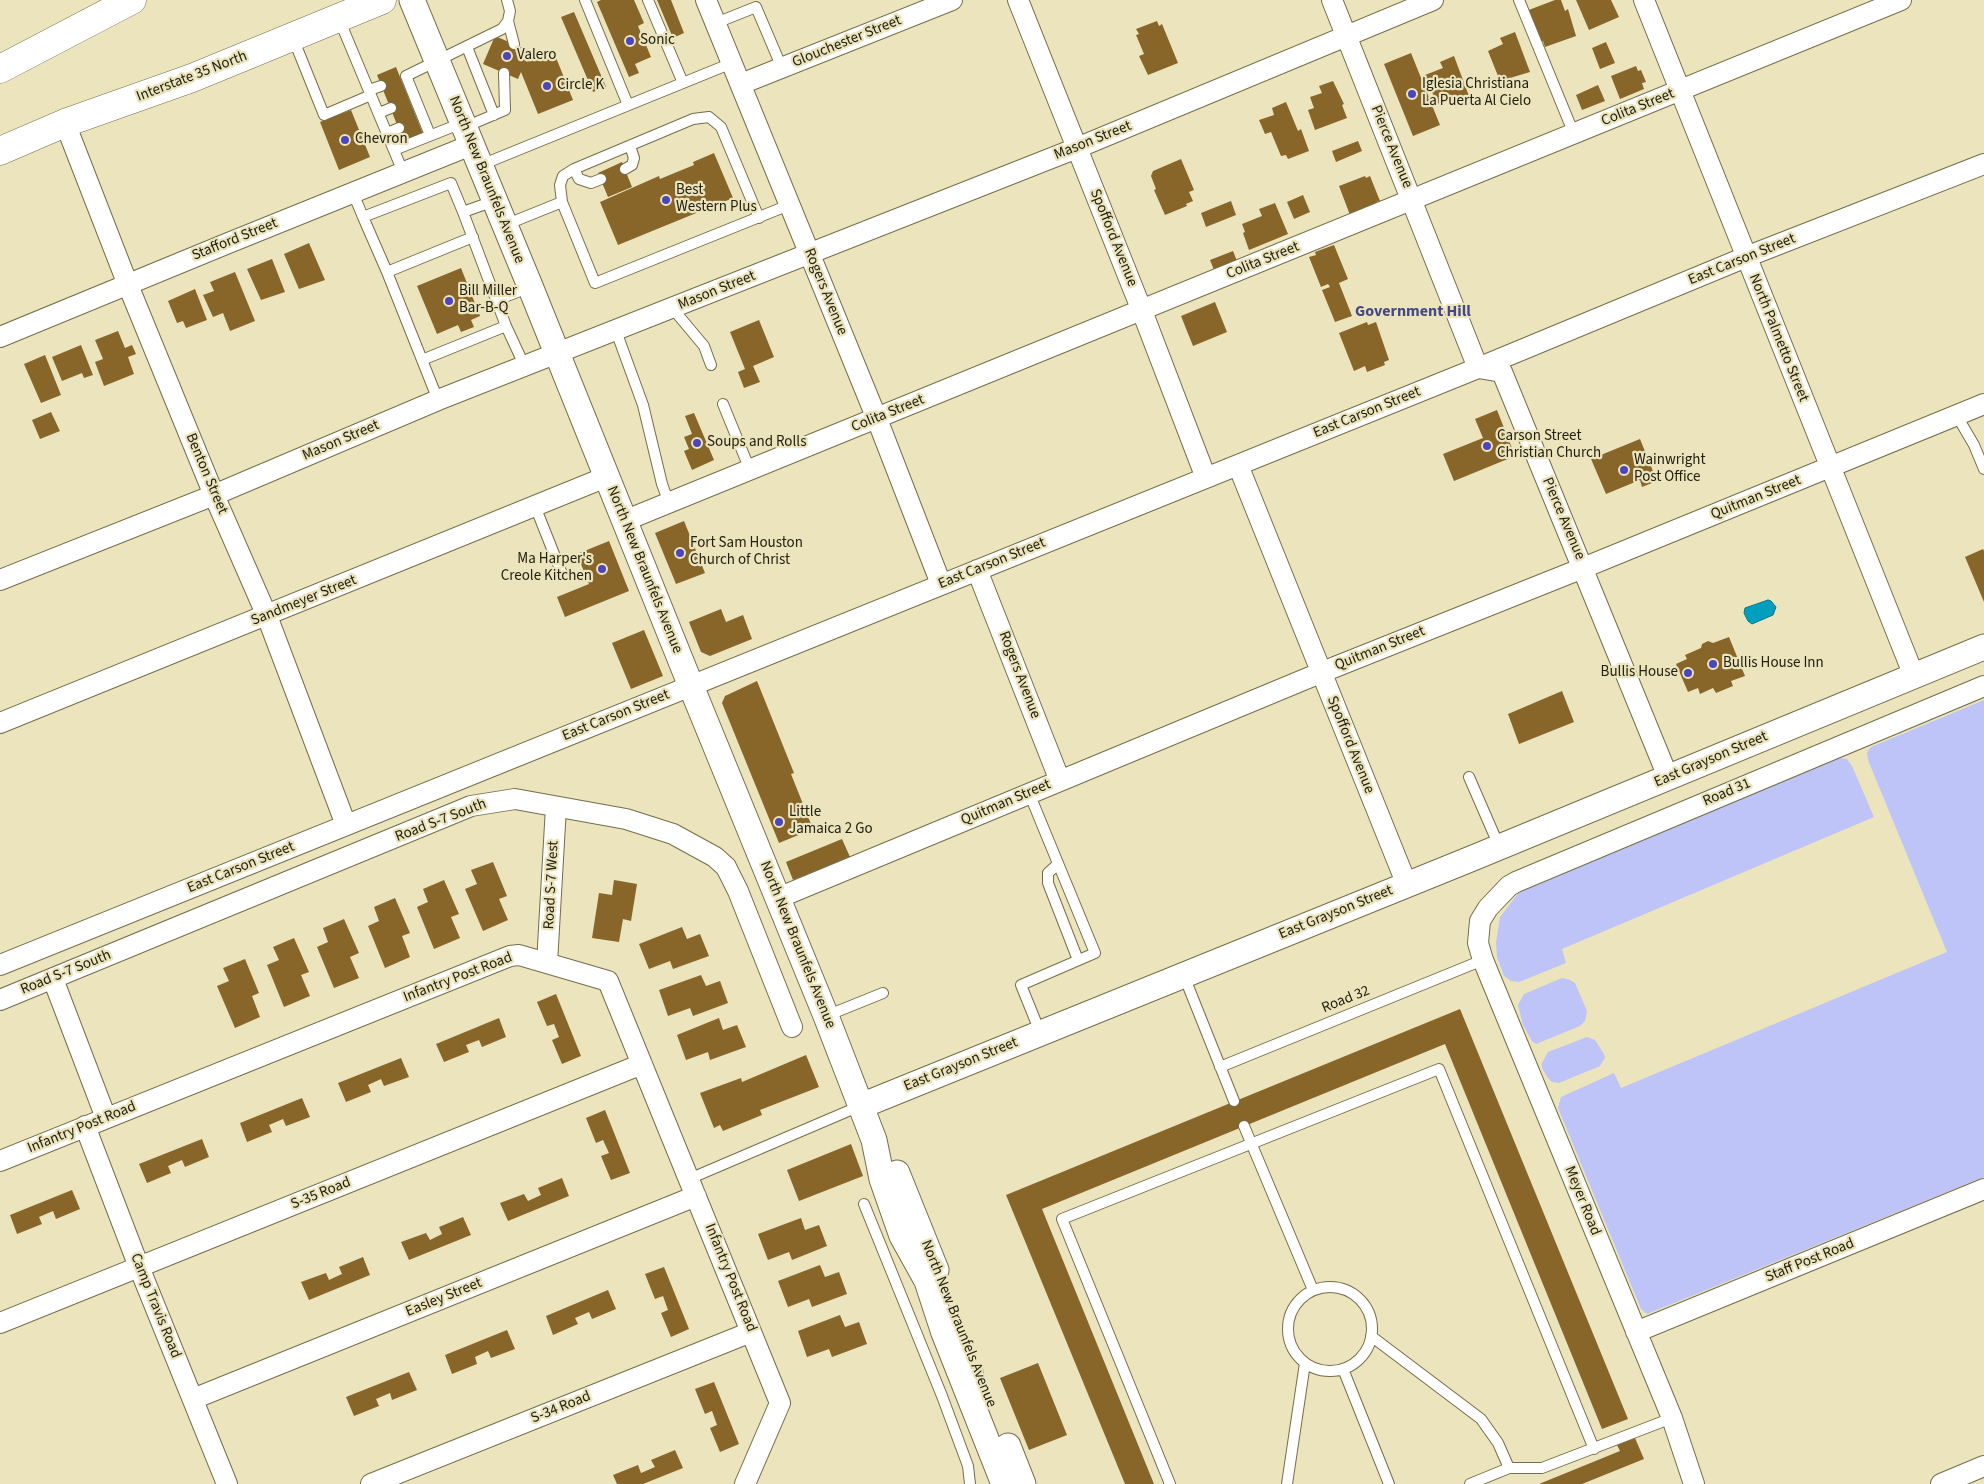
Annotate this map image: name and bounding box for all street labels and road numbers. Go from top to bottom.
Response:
street label: Glouchester Street [790,12,904,72]
street label: Interstate 35 North [134,48,250,106]
street label: Colita Street [1599,85,1677,131]
street label: North New Braunfels Avenue [444,94,528,266]
street label: Pierce Avenue [1366,103,1416,191]
street label: Mason Street [1052,117,1134,165]
street label: Spofford Avenue [1085,187,1141,289]
street label: Stafford Street [190,215,280,265]
street label: East Carson Street [1686,230,1798,290]
street label: Colita Street [1224,238,1302,284]
street label: Rogers Avenue [799,246,851,338]
street label: Mason Street [676,267,758,315]
street label: North Palmetto Street [1744,271,1812,405]
street label: East Carson Street [1311,383,1423,443]
street label: Colita Street [849,391,927,437]
street label: Mason Street [300,417,382,465]
street label: Benton Street [181,431,231,517]
street label: Quitman Street [1708,472,1804,524]
street label: Pierce Avenue [1538,475,1588,563]
street label: North New Braunfels Avenue [602,484,686,656]
street label: East Carson Street [936,534,1048,594]
street label: Sandmeyer Street [249,572,359,630]
street label: Quitman Street [1332,623,1428,675]
street label: Rogers Avenue [994,629,1044,721]
street label: East Carson Street [560,686,672,746]
street label: Spofford Avenue [1322,694,1378,796]
street label: East Grayson Street [1652,728,1770,792]
street label: Road 31 [1700,775,1754,811]
street label: Quitman Street [958,776,1054,830]
street label: Road S-7 South [393,795,489,847]
street label: East Carson Street [185,838,297,898]
street label: Road S-7 West [541,840,563,930]
street label: North New Braunfels Avenue [755,859,839,1031]
street label: East Grayson Street [1276,882,1396,944]
street label: Road S-7 South [18,947,114,999]
street label: Infantry Post Road [401,949,515,1007]
street label: Road 32 [1319,982,1373,1018]
street label: East Grayson Street [901,1034,1021,1096]
street label: Infantry Post Road [25,1098,139,1158]
street label: Meyer Road [1560,1164,1604,1238]
street label: S-35 Road [288,1174,354,1214]
street label: Infantry Post Road [700,1221,760,1335]
street label: Staff Post Road [1763,1235,1857,1287]
street label: North New Braunfels Avenue [916,1238,1000,1410]
street label: Camp Travis Road [126,1251,184,1361]
street label: Easley Street [403,1275,485,1321]
street label: S-34 Road [528,1388,594,1428]

